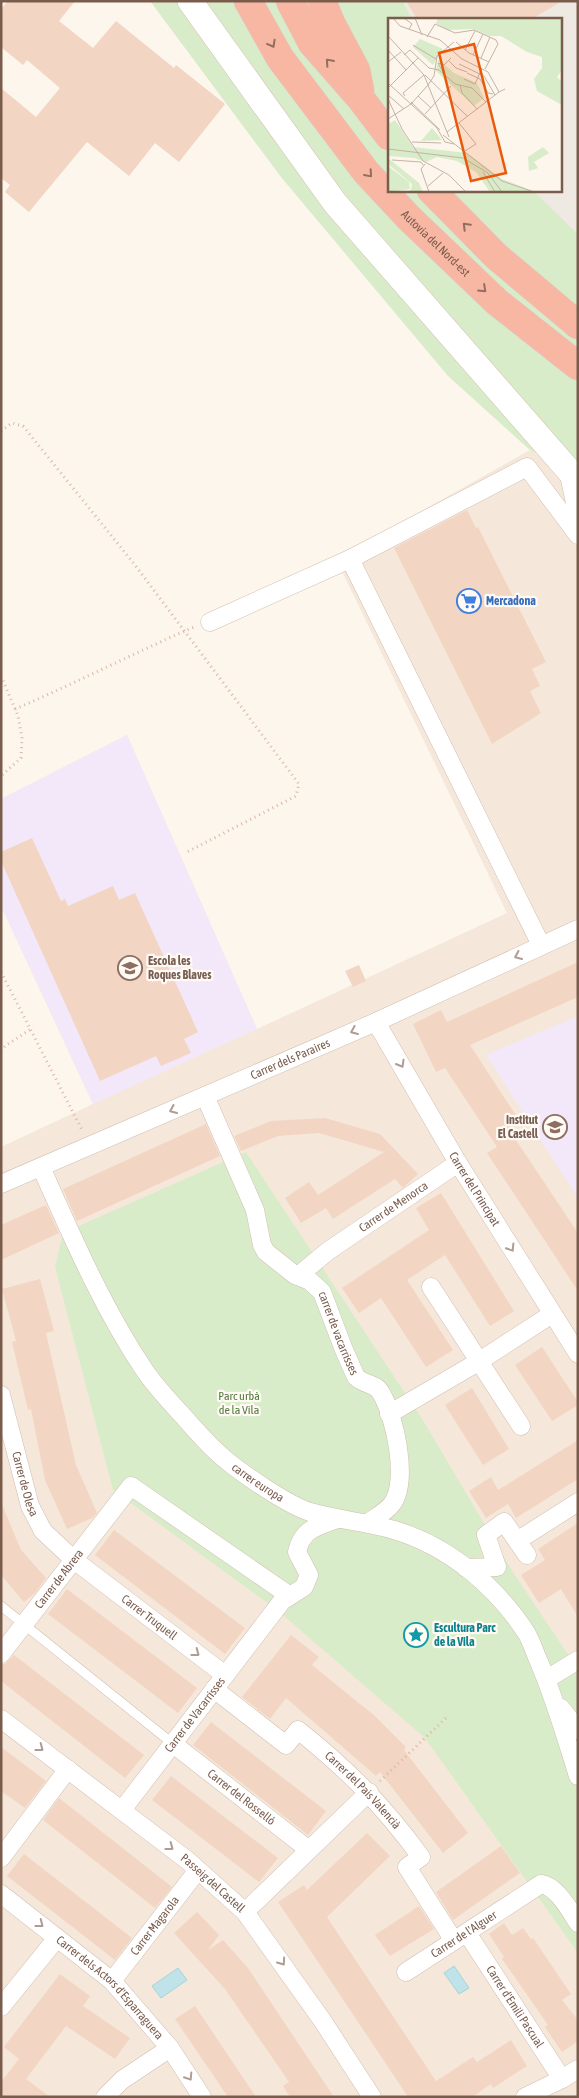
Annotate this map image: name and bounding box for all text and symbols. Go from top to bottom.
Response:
inset map [388,18,562,191]
one-way arrow [266,38,276,47]
one-way arrow [326,59,335,68]
one-way arrow [363,169,372,178]
street label: Autovia del Nord-est [398,207,473,280]
one-way arrow [463,222,472,231]
one-way arrow [478,283,487,292]
supermarket icon: Mercadona [456,588,482,614]
place label: Mercadona [486,594,536,608]
one-way arrow [514,950,523,960]
place label: Escola les Roques Blaves [148,954,212,982]
school or university icon: Escola les Roques Blaves [117,955,143,981]
one-way arrow [350,1025,359,1036]
street label: Carrer dels Paraires [248,1036,332,1082]
one-way arrow [394,1058,404,1067]
one-way arrow [169,1103,178,1114]
place label: Institut El Castell [498,1113,539,1141]
school or university icon: Institut El Castell [542,1114,568,1140]
street label: Carrer del Principat [446,1150,503,1229]
street label: Carrer de Menorca [356,1178,430,1235]
one-way arrow [504,1243,514,1252]
street label: carrer de vacarrisses [315,1289,361,1377]
park label: Parc urbà de la Vila [218,1389,260,1417]
street label: Carrer de Olesa [9,1450,41,1519]
street label: carrer europa [229,1460,286,1505]
street label: Carrer de Abrera [32,1546,86,1611]
street label: Carrer Truquell [119,1592,180,1643]
place label: Escultura Parc de la Vila [434,1621,496,1649]
place icon: Escultura Parc de la Vila [403,1622,429,1648]
one-way arrow [190,1648,199,1656]
street label: Carrer de Vacarrisses [162,1674,228,1755]
one-way arrow [34,1743,43,1751]
street label: Carrer del Pais Valencià [322,1749,404,1832]
street label: Carrer del Rosselló [205,1766,278,1828]
one-way arrow [164,1841,173,1849]
street label: Passeig del Castell [178,1851,248,1916]
street label: Carrer Magarola [128,1893,182,1958]
street label: Carrer de l'Alguer [428,1908,500,1961]
one-way arrow [34,1919,43,1927]
street label: Carrer dels Actors d'Esparraguera [53,1933,166,2042]
one-way arrow [276,1957,285,1966]
street label: Carrer d'Emili Pascual [483,1963,547,2051]
one-way arrow [183,2071,192,2081]

